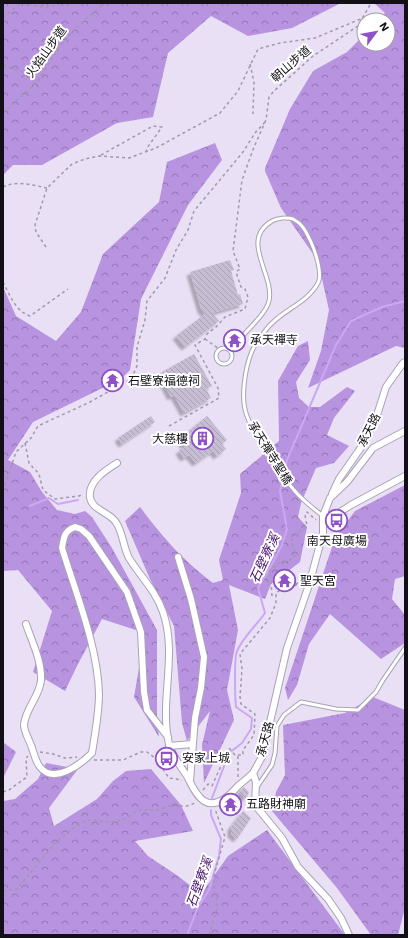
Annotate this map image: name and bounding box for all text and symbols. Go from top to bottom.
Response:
north arrow [356,12,396,52]
text: N [376,20,392,34]
street label: 火焰山步道 [23,24,69,80]
street label: 朝山步道 [268,43,314,85]
temple icon: 承天禪寺 [222,327,248,353]
place label: 承天禪寺 [250,333,298,347]
temple icon: 石壁寮福德祠 [99,368,125,394]
place label: 石壁寮福德祠 [128,374,200,388]
street label: 承天路 [355,411,383,449]
street label: 承天禪寺聖橋 [245,419,295,487]
building icon: 大慈樓 [190,426,216,452]
place label: 大慈樓 [152,432,188,446]
bus stop icon: 南天母廣場 [324,507,350,533]
water label: 石壁寮溪 [247,530,283,585]
place label: 南天母廣場 [307,534,367,548]
temple icon: 聖天宮 [272,568,298,594]
place label: 聖天宮 [300,574,336,588]
street label: 承天路 [254,720,276,758]
bus stop icon: 安家上城 [154,745,180,771]
place label: 安家上城 [182,751,230,765]
temple icon: 五路財神廟 [217,791,243,817]
place label: 五路財神廟 [246,797,306,811]
water label: 石壁寮溪 [184,853,216,909]

